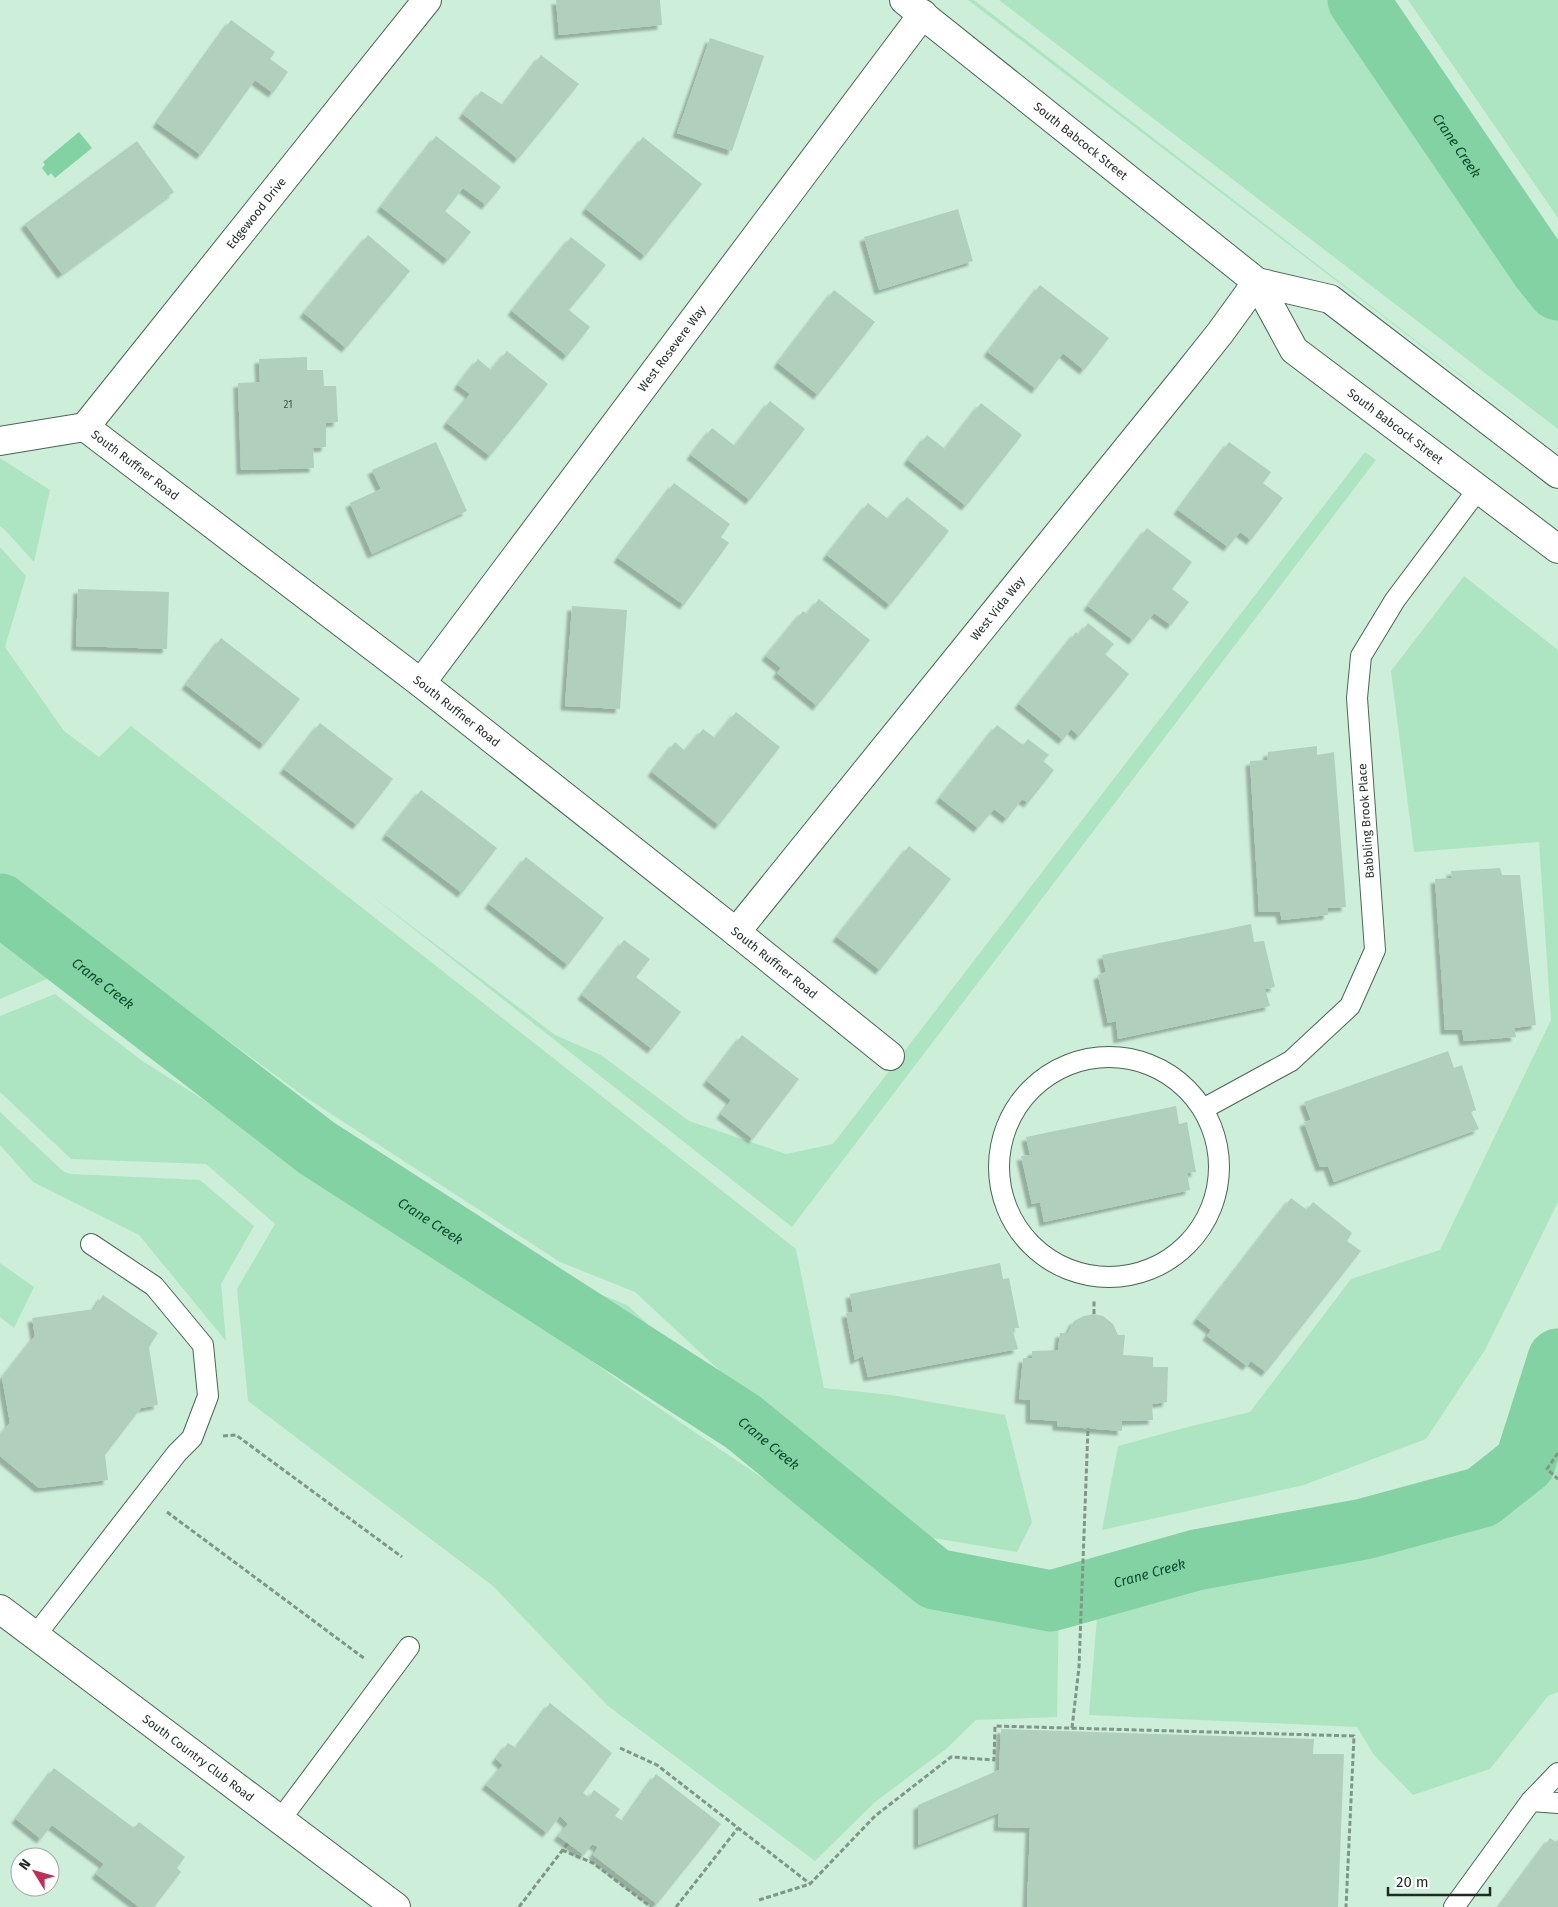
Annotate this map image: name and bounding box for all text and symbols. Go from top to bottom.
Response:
street label: South Babcock Street [1031,99,1131,183]
water label: Crane Creek [1429,110,1485,181]
street label: Edgewood Drive [224,175,289,252]
street label: West Rosevere Way [635,303,709,394]
street label: South Babcock Street [1345,386,1446,467]
house number: 21 [283,399,293,411]
street label: South Ruffner Road [88,427,182,503]
street label: West Vida Way [968,574,1028,643]
street label: South Ruffner Road [411,673,503,750]
street label: Babbling Brook Place [1355,763,1377,879]
street label: South Ruffner Road [728,924,820,1002]
water label: Crane Creek [68,954,138,1013]
water label: Crane Creek [395,1194,466,1249]
water label: Crane Creek [735,1414,803,1474]
water label: Crane Creek [1112,1555,1188,1592]
street label: South Country Club Road [140,1712,257,1805]
north arrow [10,1847,60,1897]
text: N [15,1856,35,1873]
scale bar [1388,1864,1490,1896]
text: 20 m [1396,1873,1429,1891]

